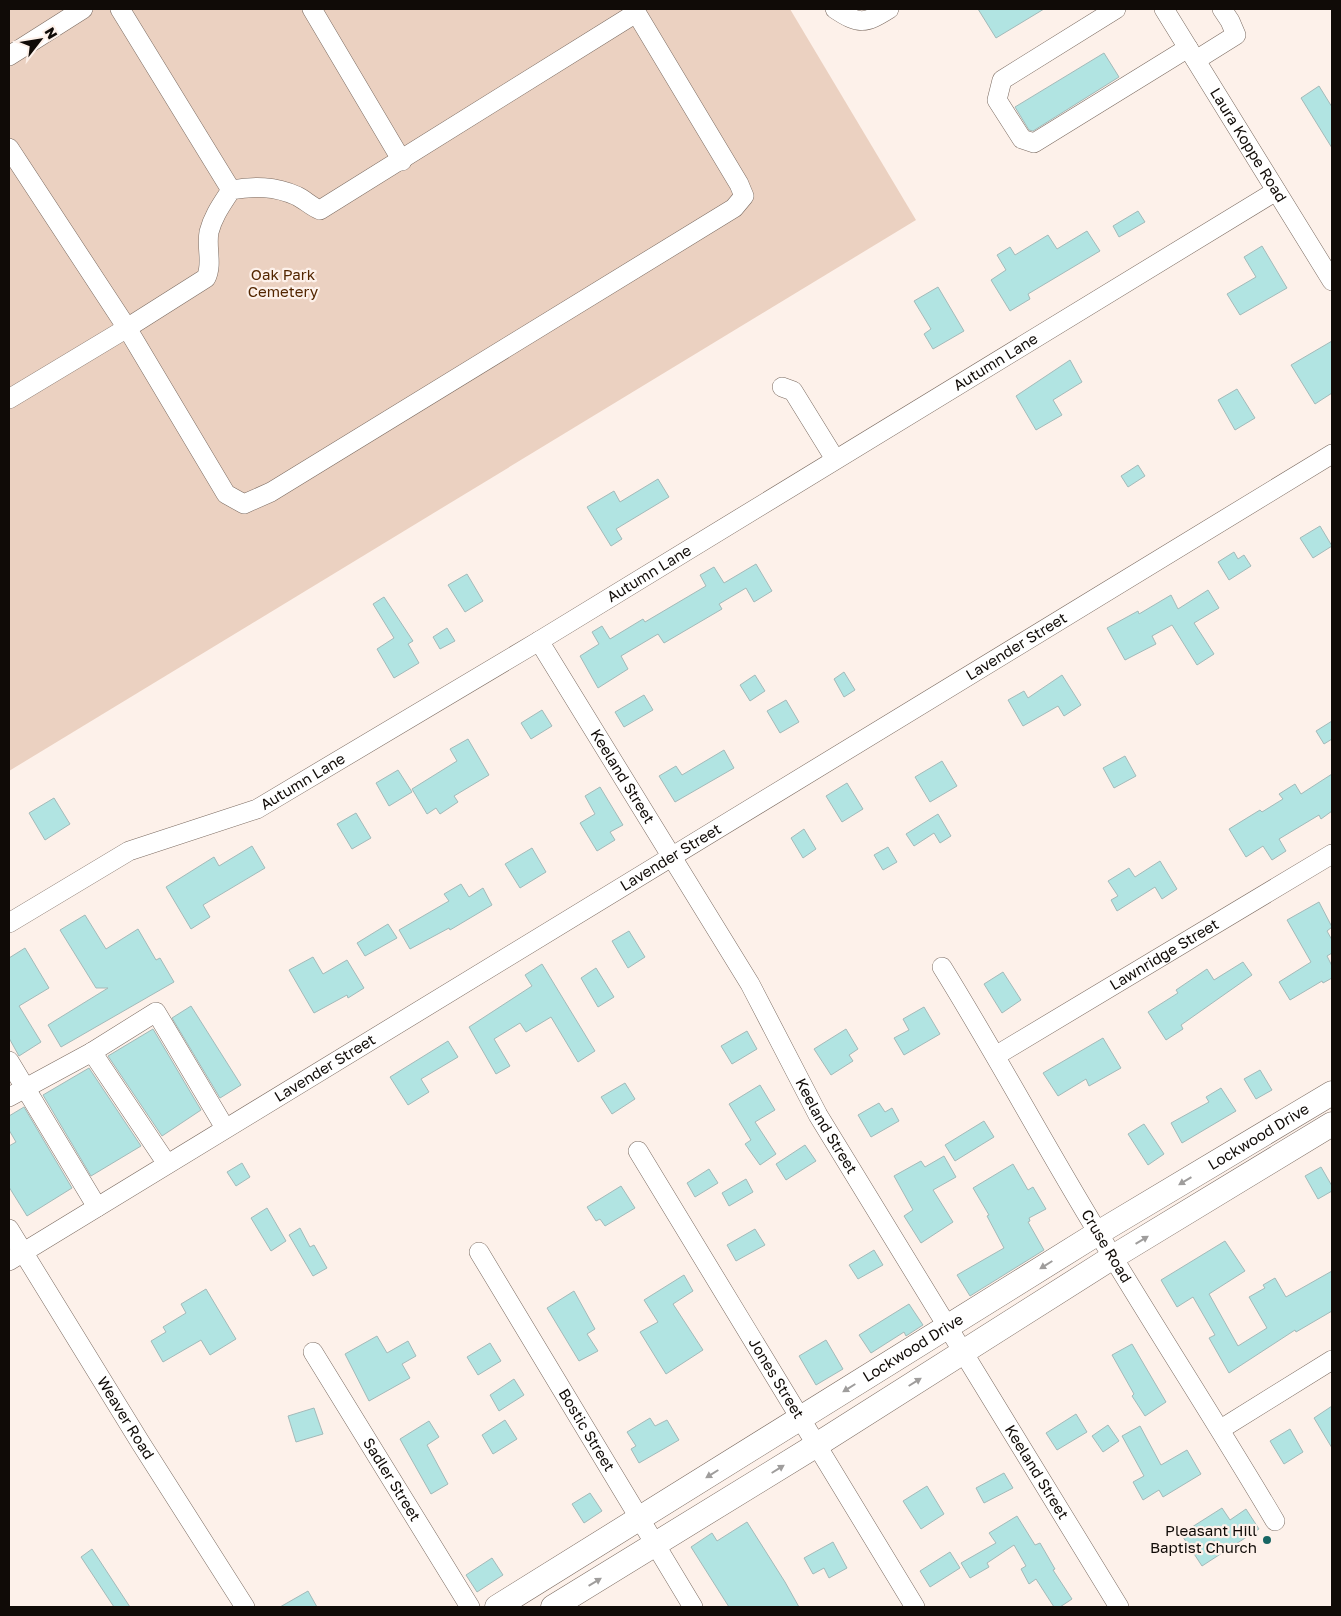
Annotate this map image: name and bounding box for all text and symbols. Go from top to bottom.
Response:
north arrow [15,15,65,65]
text: N [42,24,62,42]
street label: Laura Koppe Road [1207,84,1291,205]
park label: Oak Park Cemetery [248,265,319,300]
street label: Autumn Lane [950,329,1041,394]
street label: Autumn Lane [603,540,694,605]
street label: Lavender Street [962,608,1070,683]
street label: Keeland Street [587,725,659,826]
street label: Autumn Lane [257,749,348,813]
street label: Lavender Street [616,819,724,894]
street label: Lawnridge Street [1106,914,1221,993]
street label: Lavender Street [271,1030,378,1105]
street label: Keeland Street [792,1075,862,1177]
street label: Lockwood Drive [1204,1099,1312,1173]
one-way arrow [1179,1176,1192,1185]
street label: Cruse Road [1078,1206,1136,1286]
one-way arrow [1135,1235,1148,1244]
one-way arrow [1040,1260,1053,1270]
street label: Lockwood Drive [859,1309,966,1385]
street label: Jones Street [746,1334,808,1422]
street label: Weaver Road [94,1373,159,1462]
one-way arrow [909,1378,922,1387]
one-way arrow [843,1383,856,1392]
street label: Bostic Street [555,1385,619,1474]
street label: Keeland Street [1002,1421,1073,1522]
street label: Sadler Street [360,1434,425,1524]
one-way arrow [771,1464,785,1474]
one-way arrow [705,1470,718,1479]
place label: Pleasant Hill Baptist Church [1150,1521,1257,1556]
marker: Pleasant Hill Baptist Church [1261,1534,1273,1546]
one-way arrow [588,1577,602,1586]

